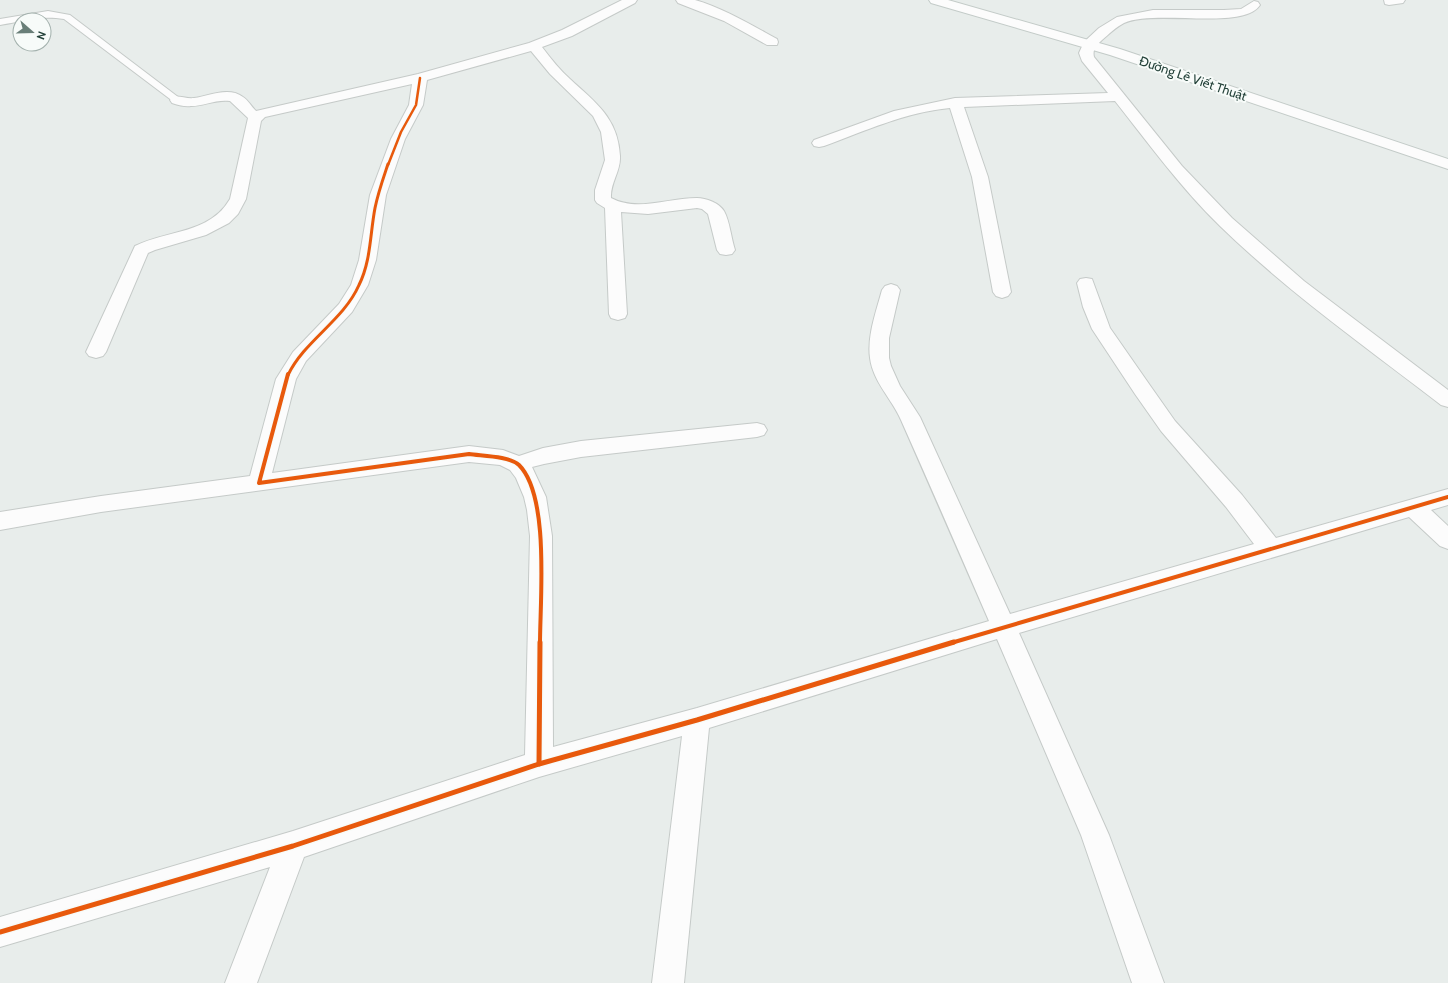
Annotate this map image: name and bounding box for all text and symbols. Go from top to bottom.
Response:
north arrow [12,12,52,52]
text: N [33,29,49,41]
street label: Đường Lê Viết Thuật [1137,52,1249,104]

